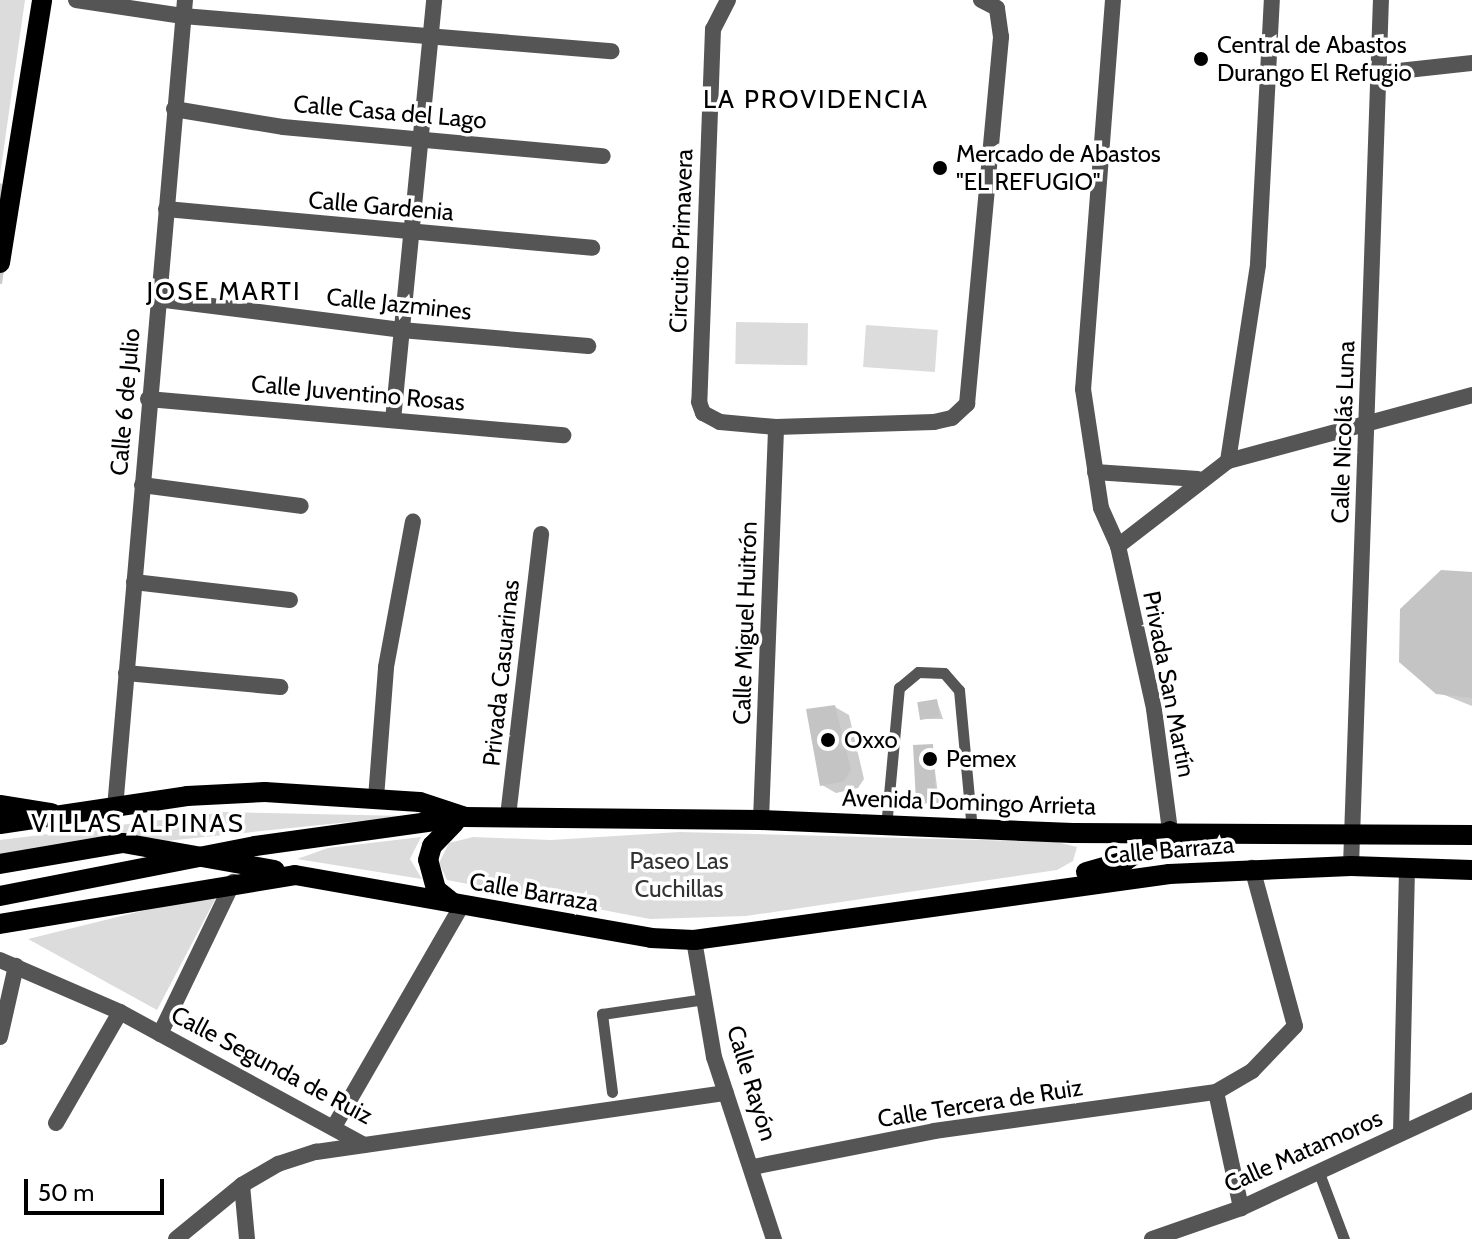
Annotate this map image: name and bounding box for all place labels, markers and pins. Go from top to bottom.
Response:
place label: Central de Abastos Durango El Refugio [1217,31,1412,87]
marker: Central de Abastos Durango El Refugio [1192,50,1210,68]
place label: Mercado de Abastos "EL REFUGIO" [956,140,1161,196]
marker: Mercado de Abastos "EL REFUGIO" [931,159,949,177]
place label: Oxxo [844,726,898,754]
marker: Oxxo [819,731,837,749]
place label: Pemex [946,745,1016,773]
marker: Pemex [921,750,939,768]

